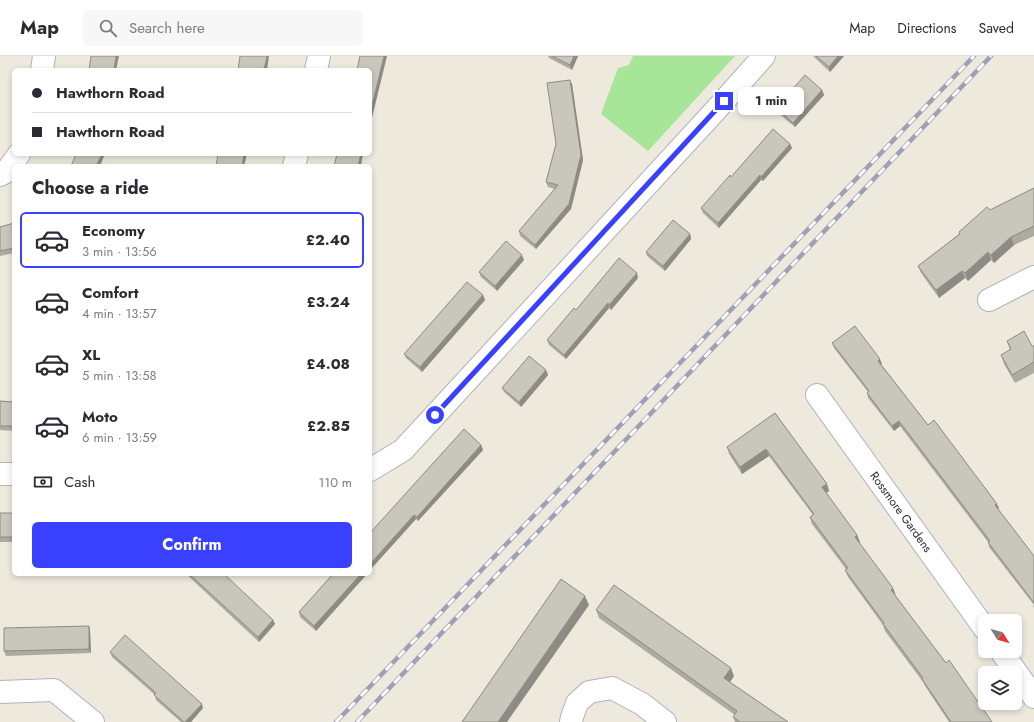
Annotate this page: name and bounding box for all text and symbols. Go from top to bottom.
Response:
search box [83,10,363,46]
text: Map [20,14,59,41]
icon: search [97,17,119,39]
text: Search here [129,17,205,39]
text: Map [849,18,875,38]
text: Directions [897,18,957,38]
text: Saved [979,18,1014,38]
text: Hawthorn Road [56,82,165,104]
callout: 1 min [738,87,804,115]
text: 1 min [755,91,787,110]
route end [715,92,733,110]
text: Hawthorn Road [56,121,165,143]
text: Choose a ride [32,175,149,201]
text: Economy [82,220,145,242]
icon: car [34,222,70,258]
text: £2.40 [306,229,350,251]
text: 3 min · 13:56 [82,242,157,261]
text: Comfort [82,282,139,304]
icon: car [34,284,70,320]
text: £3.24 [307,291,350,313]
text: 4 min · 13:57 [82,304,157,323]
text: XL [82,344,100,366]
icon: car [34,346,70,382]
text: £4.08 [306,353,350,375]
text: 5 min · 13:58 [82,366,157,385]
text: Moto [82,406,118,428]
route start [426,406,444,424]
icon: car [34,408,70,444]
text: £2.85 [307,415,350,437]
text: 6 min · 13:59 [82,428,157,447]
street label: Rossmore Gardens [866,468,937,556]
icon: cash [32,471,54,493]
text: Cash [64,471,95,493]
text: 110 m [318,473,352,492]
button: Confirm [32,522,352,568]
north arrow [978,614,1022,658]
map controls [978,614,1022,710]
button: layers [978,666,1022,710]

